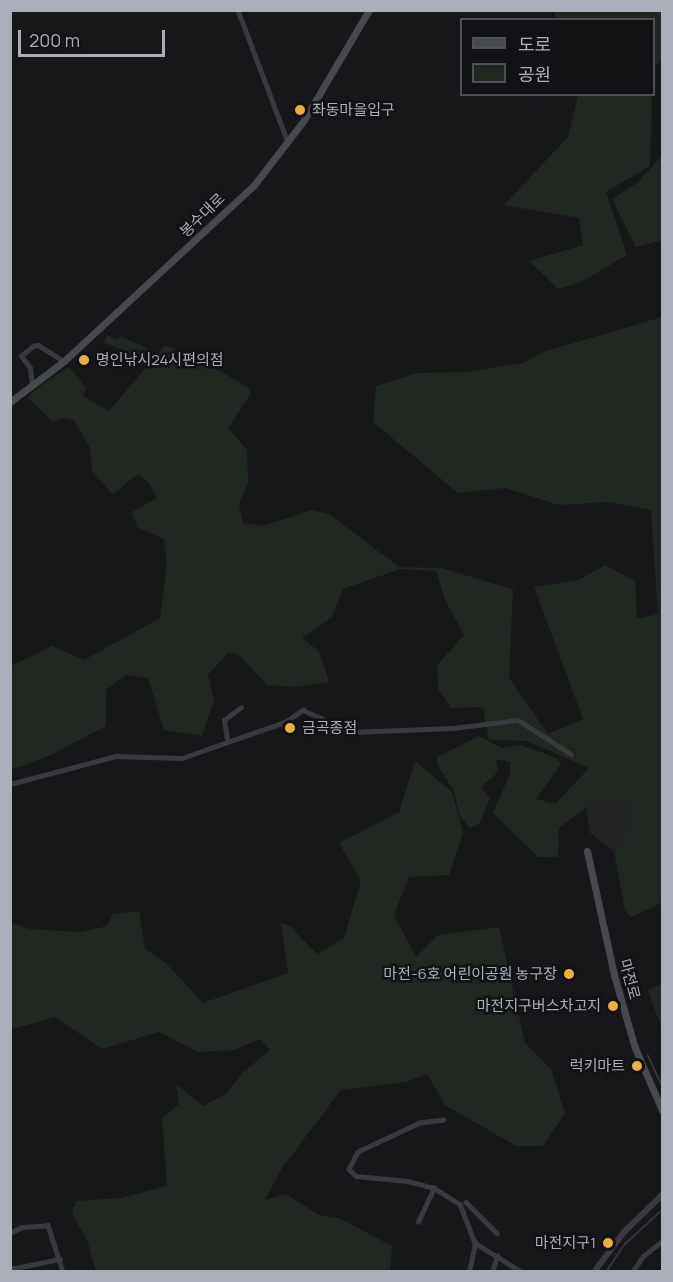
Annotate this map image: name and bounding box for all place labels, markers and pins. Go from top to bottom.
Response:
place label: 좌동마을입구 [312,101,395,119]
marker: 좌동마을입구 [293,103,307,117]
place label: 명인낚시24시편의점 [96,351,223,369]
marker: 명인낚시24시편의점 [77,353,91,367]
place label: 금곡종점 [302,719,357,737]
marker: 금곡종점 [283,721,297,735]
place label: 마전-6호 어린이공원 농구장 [384,965,557,983]
marker: 마전-6호 어린이공원 농구장 [562,967,576,981]
place label: 마전지구버스차고지 [477,997,601,1015]
marker: 마전지구버스차고지 [606,999,620,1013]
place label: 럭키마트 [570,1057,625,1075]
marker: 럭키마트 [630,1059,644,1073]
place label: 마전지구1 [535,1234,596,1252]
marker: 마전지구1 [601,1236,615,1250]

